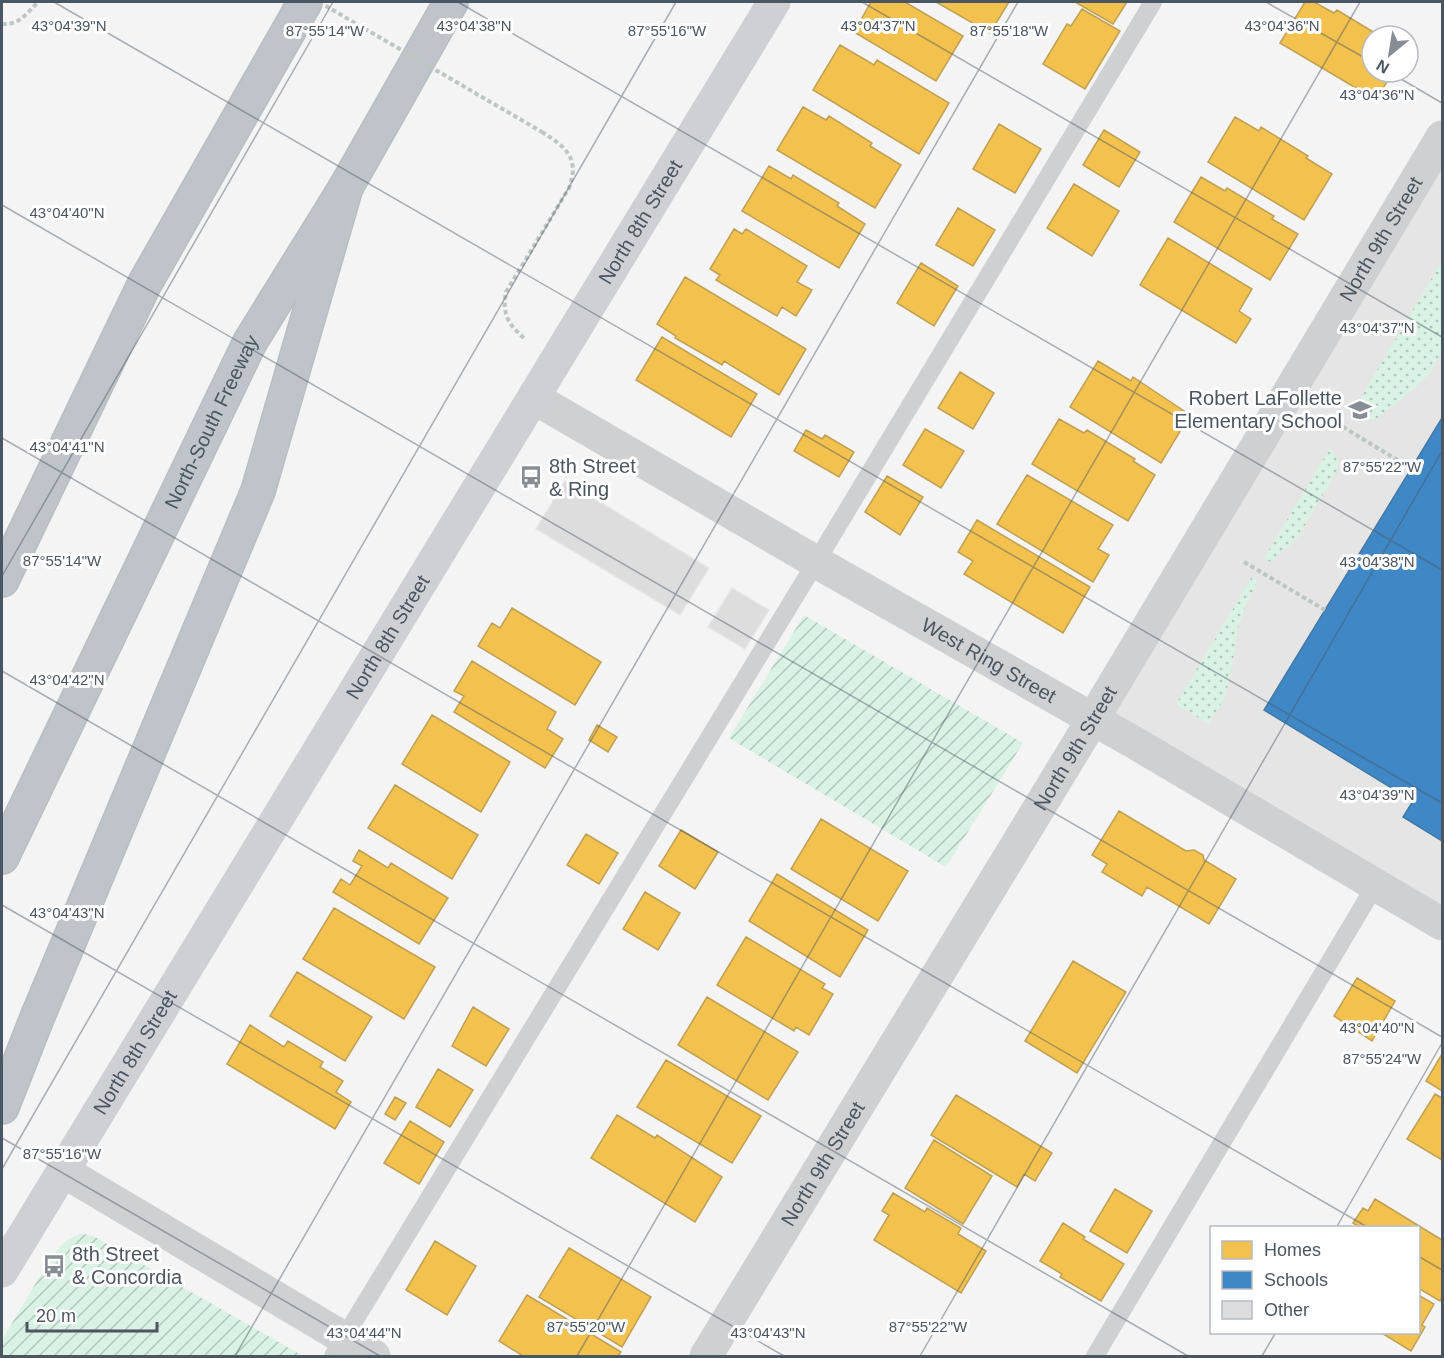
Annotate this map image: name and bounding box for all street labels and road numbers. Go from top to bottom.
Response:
street label: North 8th Street [594,155,687,288]
street label: North 9th Street [1335,172,1427,305]
street label: North-South Freeway [160,331,263,512]
street label: North 8th Street [342,571,434,703]
street label: West Ring Street [918,613,1060,707]
street label: North 9th Street [1029,682,1121,814]
street label: North 8th Street [89,986,181,1118]
street label: North 9th Street [777,1097,869,1230]

